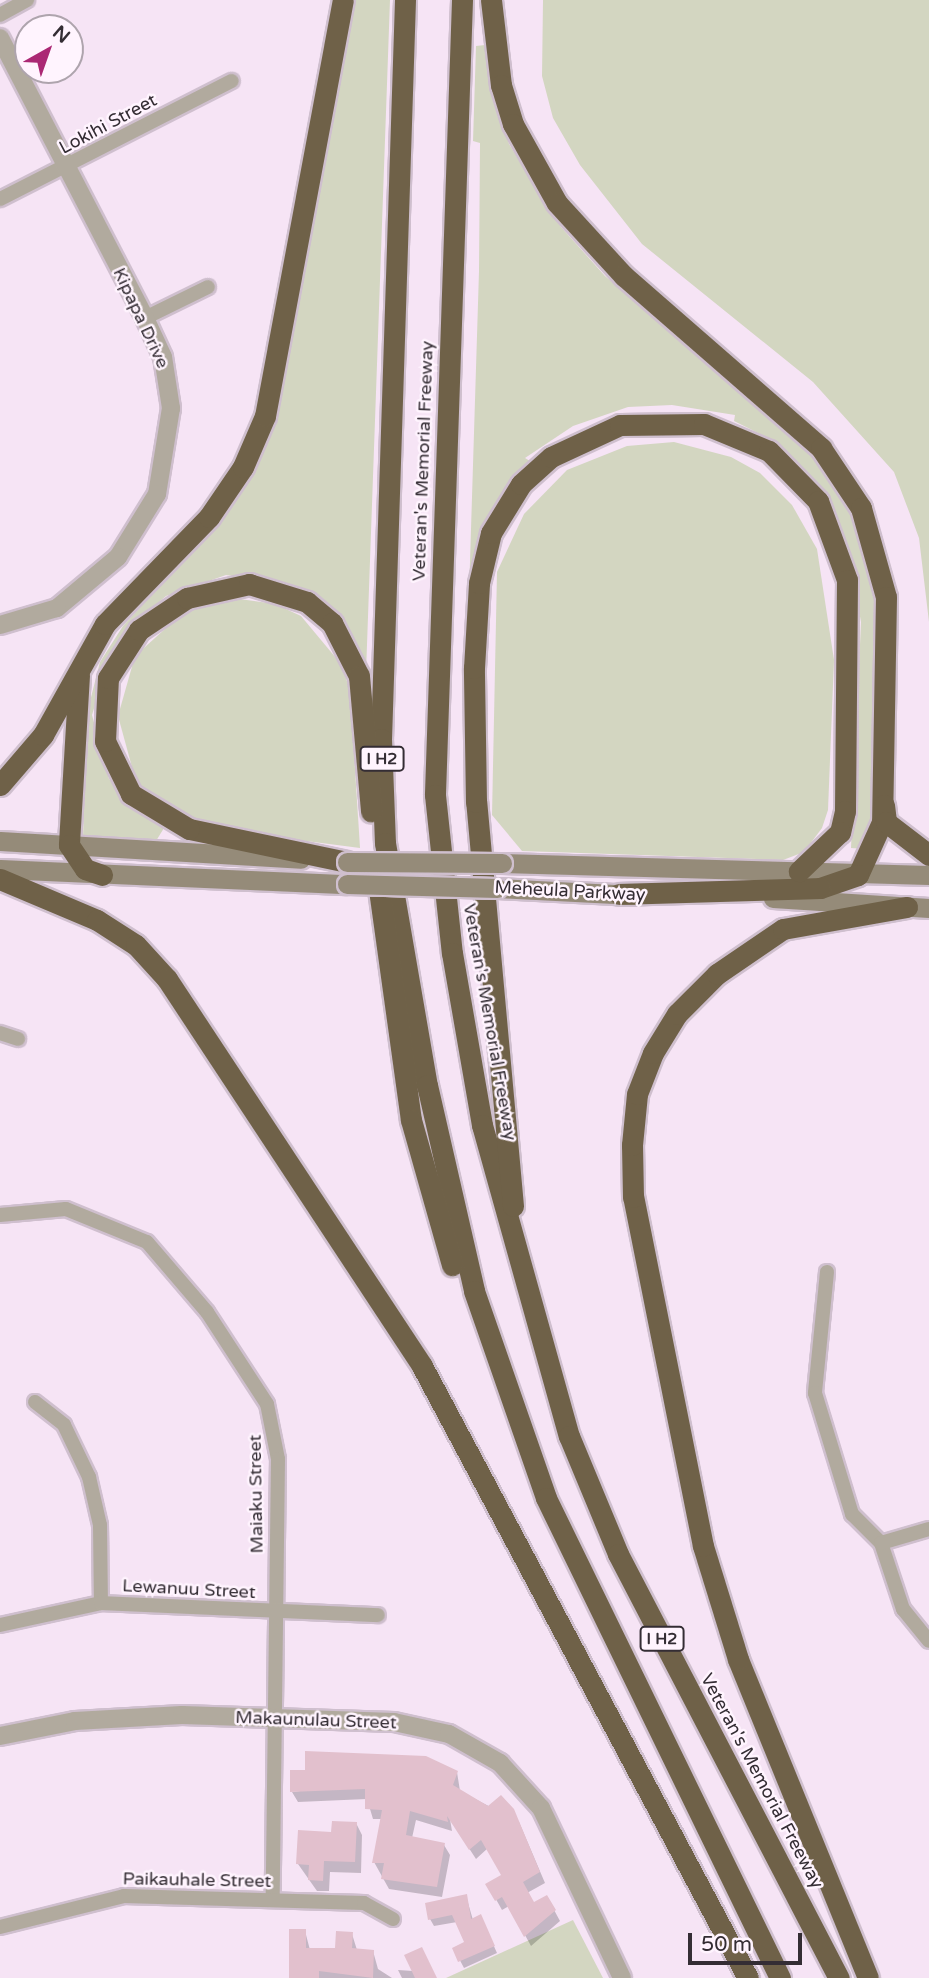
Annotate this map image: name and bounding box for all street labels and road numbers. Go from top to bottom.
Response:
street label: Lokihi Street [56,89,160,159]
street label: Kipapa Drive [108,264,174,372]
street label: Veteran's Memorial Freeway [408,340,438,582]
road number: I H2 [359,746,405,772]
street label: Meheula Parkway [494,876,646,906]
street label: Veteran's Memorial Freeway [458,902,522,1142]
street label: Maiaku Street [244,1434,268,1554]
street label: Lewanuu Street [122,1575,256,1603]
road number: I H2 [639,1626,685,1652]
street label: Veteran's Memorial Freeway [696,1670,828,1892]
street label: Makaunulau Street [235,1706,397,1734]
street label: Paikauhale Street [122,1868,272,1892]

